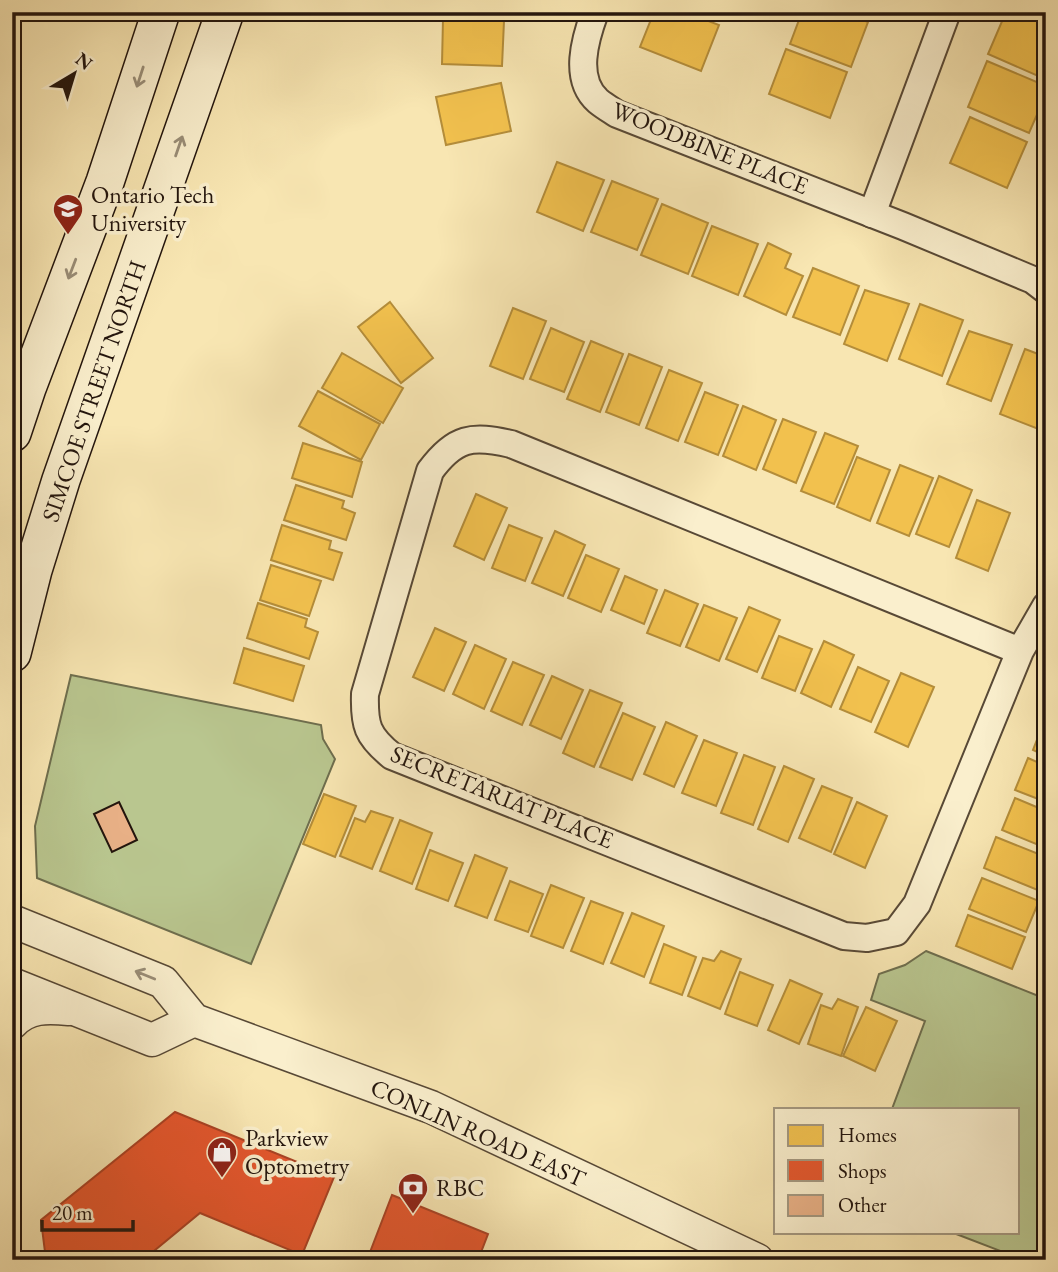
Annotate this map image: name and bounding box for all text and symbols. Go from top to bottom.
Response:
north arrow [38,38,108,108]
text: N [70,46,98,76]
one-way arrow [132,66,145,88]
street label: WOODBINE PLACE [607,94,813,201]
one-way arrow [174,136,186,158]
place label: Ontario Tech University [91,179,214,238]
school or university icon: Ontario Tech University [51,192,85,236]
street label: SIMCOE STREET NORTH [34,256,153,526]
one-way arrow [65,257,77,279]
street label: SECRETARIAT PLACE [386,738,618,855]
one-way arrow [135,967,157,980]
street label: CONLIN ROAD EAST [366,1071,591,1194]
legend [774,1108,1020,1234]
text: Homes [838,1121,897,1148]
place label: Parkview Optometry [245,1122,350,1181]
shop icon: Parkview Optometry [205,1135,239,1179]
text: Shops [838,1157,887,1184]
bank icon: RBC [396,1171,430,1215]
place label: RBC [436,1172,484,1203]
scale bar [42,1188,133,1232]
text: Other [838,1191,887,1218]
text: 20 m [52,1199,93,1226]

